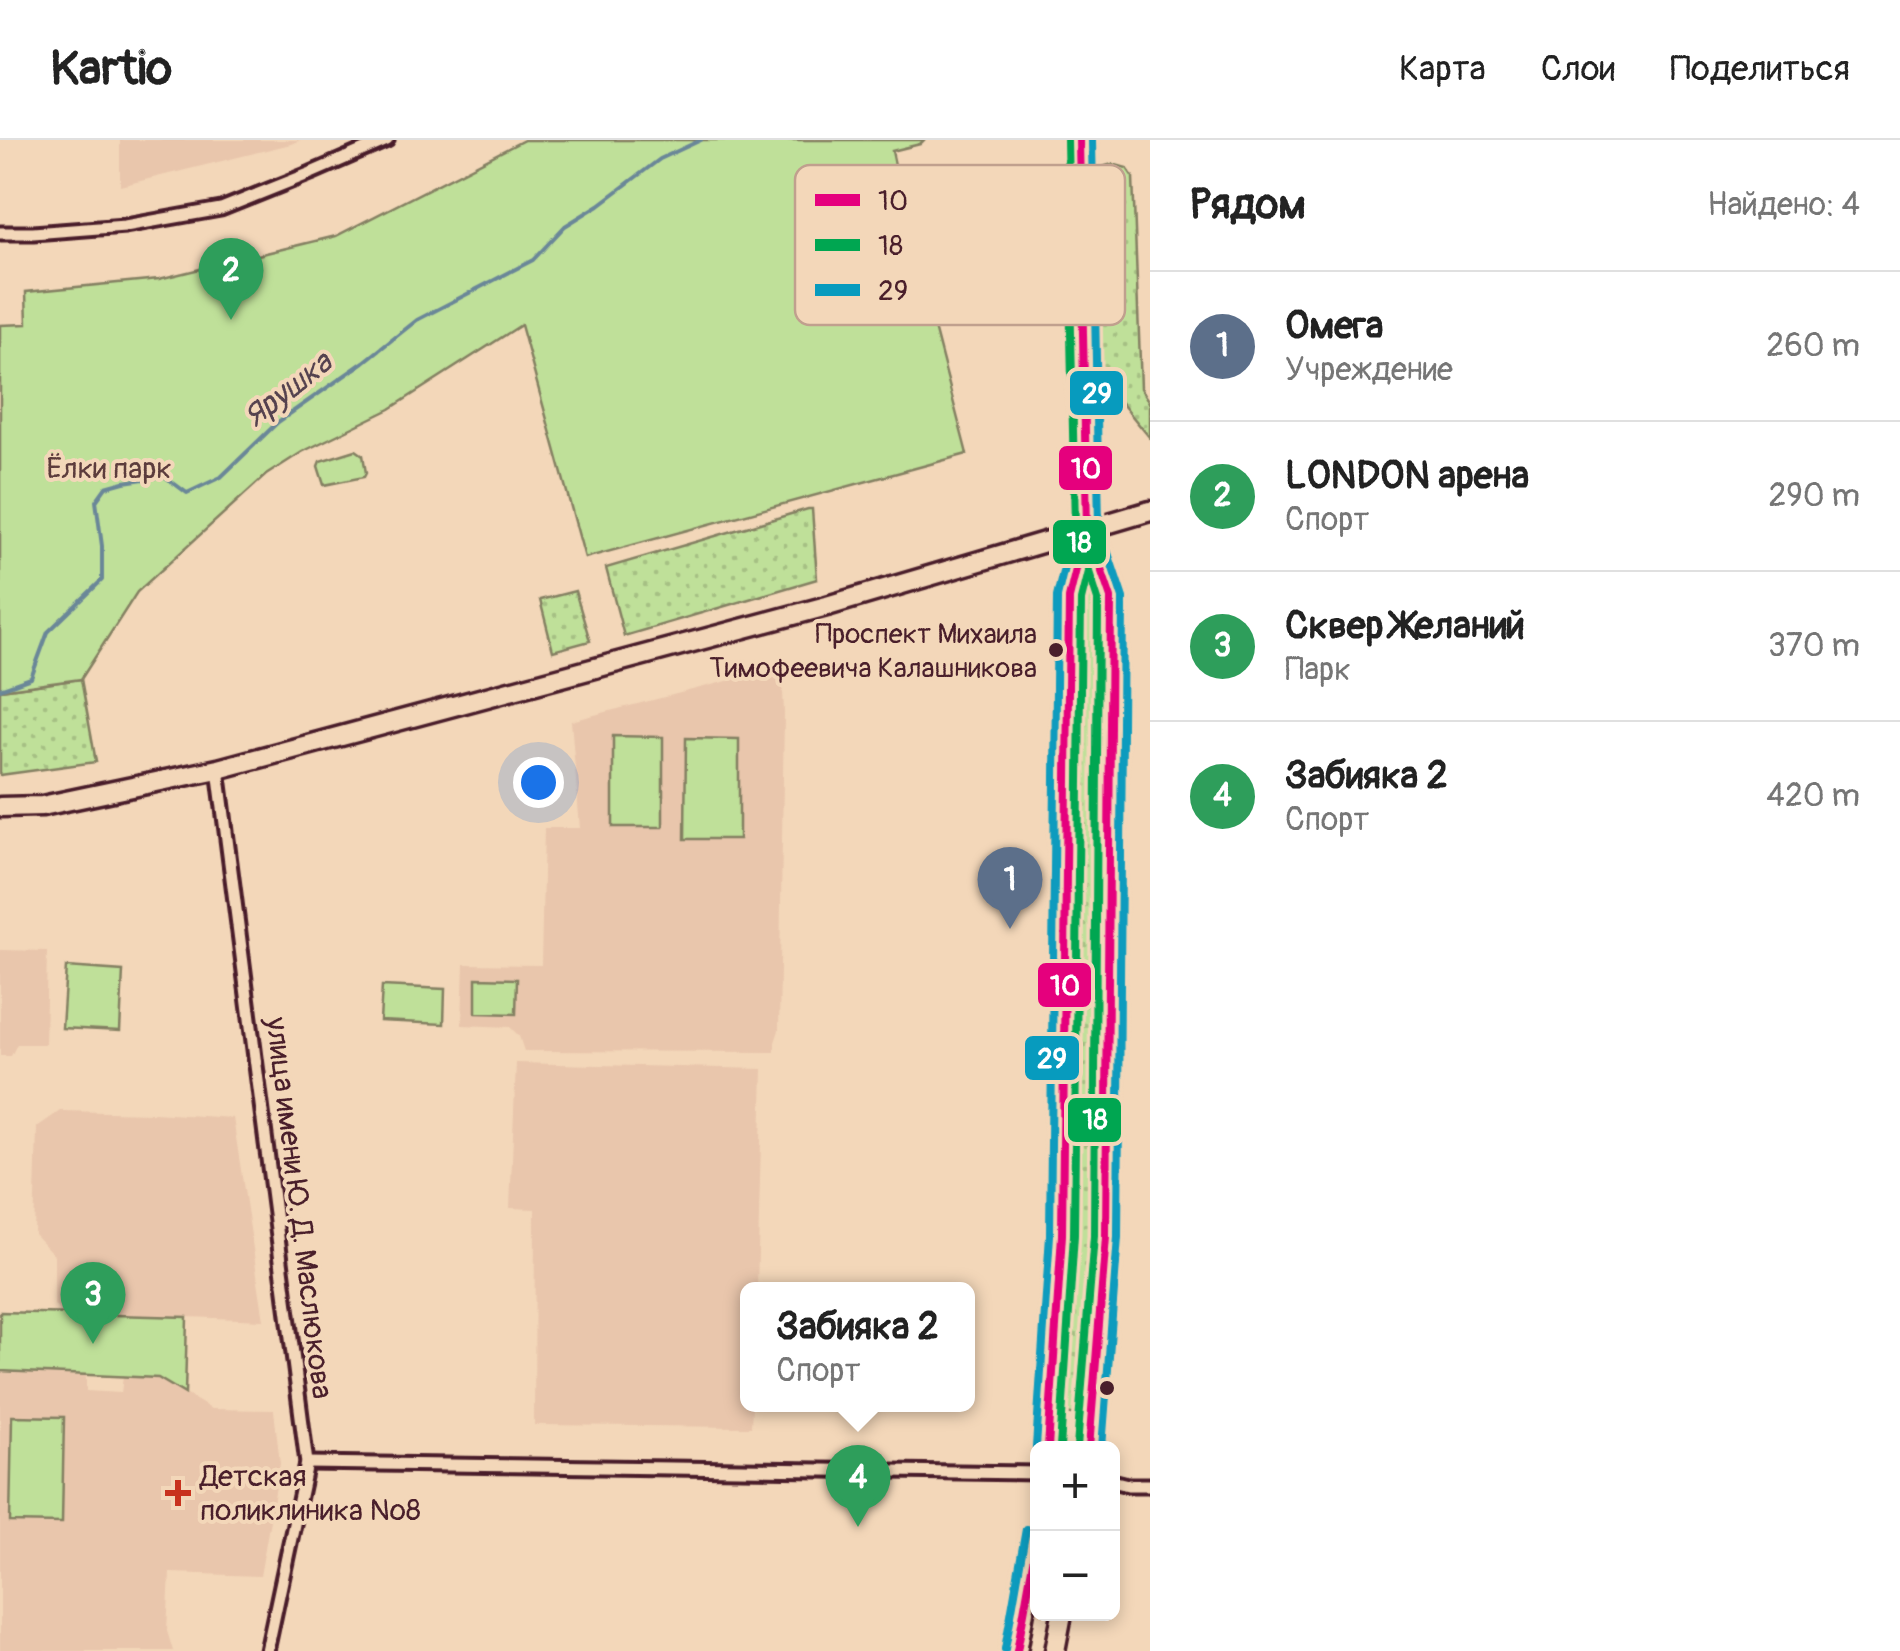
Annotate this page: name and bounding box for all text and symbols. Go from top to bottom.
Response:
text: Kartio [50,39,172,99]
text: Карта [1399,47,1486,91]
text: Слои [1541,47,1615,91]
text: Поделиться [1670,47,1850,91]
legend [795,165,1125,325]
text: Рядом [1190,179,1306,231]
text: 10 [878,184,908,219]
text: Найдено: 4 [1707,185,1860,225]
text: 18 [878,229,903,264]
pin: 2 [198,238,264,320]
text: 29 [878,274,908,309]
text: Омега [1285,302,1384,350]
text: 1 [1216,326,1229,366]
text: 260 m [1766,326,1860,366]
water label: Ярушка [236,342,342,437]
text: Учреждение [1285,350,1453,390]
line badge: 29 [1068,369,1125,417]
text: 29 [1082,377,1112,412]
line badge: 10 [1057,444,1114,492]
park label: Ёлки парк [46,450,172,487]
text: 10 [1071,452,1101,487]
text: LONDON арена [1285,452,1529,500]
text: 2 [1214,476,1231,516]
text: 290 m [1768,476,1860,516]
text: Спорт [1285,500,1369,540]
line badge: 18 [1051,518,1108,566]
text: 18 [1066,526,1092,561]
text: Сквер Желаний [1285,602,1525,650]
place label: Проспект Михаила Тимофеевича Калашникова [709,617,1037,686]
text: 3 [1214,626,1231,666]
text: 370 m [1768,626,1860,666]
marker: Проспект Михаила Тимофеевича Калашникова [1046,640,1066,660]
text: Парк [1285,650,1351,690]
text: Забияка 2 [1285,752,1448,800]
your location [513,757,564,808]
text: 4 [1213,776,1232,816]
text: 420 m [1766,776,1860,816]
text: Спорт [1285,800,1369,840]
pin: 1 [978,846,1042,929]
line badge: 10 [1036,961,1093,1009]
text: 10 [1050,969,1080,1004]
street label: улица имени Ю. Д. Маслюкова [257,1014,341,1401]
line badge: 29 [1023,1034,1081,1082]
text: 29 [1037,1042,1067,1077]
line badge: 18 [1066,1096,1123,1144]
text: 18 [1082,1103,1108,1138]
pin: 3 [61,1262,126,1344]
popup [740,1282,975,1412]
text: Забияка 2 [776,1303,939,1351]
text: Спорт [776,1351,861,1391]
unlabelled marker [1097,1378,1117,1398]
map controls [1030,1441,1120,1621]
button: + [1030,1441,1120,1531]
pin: 4 [826,1444,890,1527]
place label: Детская поликлиника №8 [199,1458,421,1529]
marker: Детская поликлиника №8 [165,1480,191,1506]
button: − [1030,1531,1120,1621]

